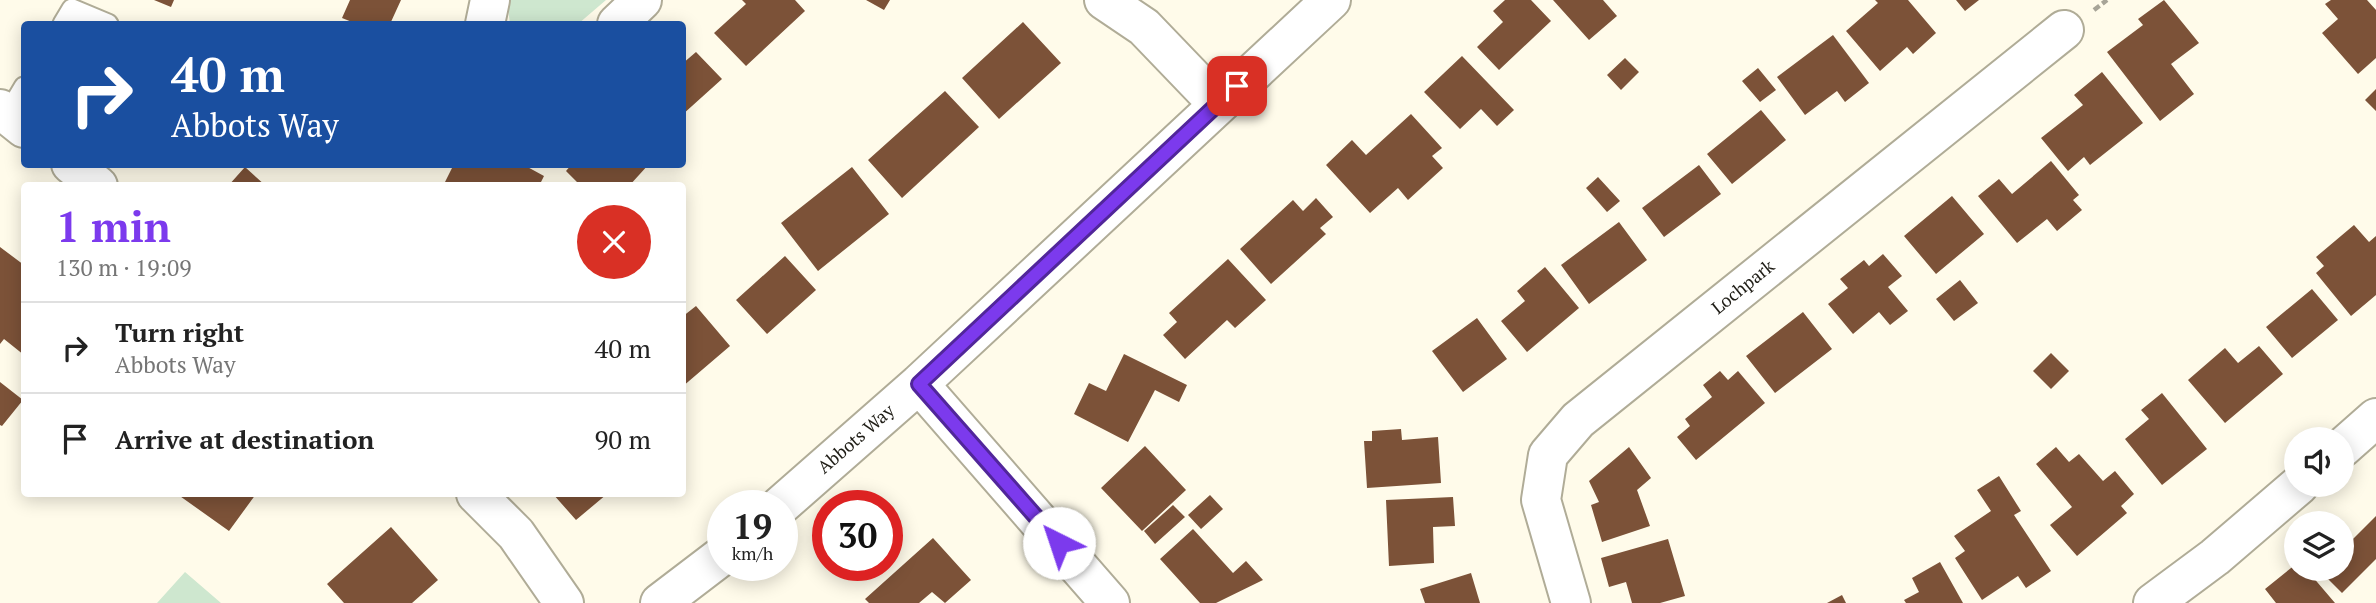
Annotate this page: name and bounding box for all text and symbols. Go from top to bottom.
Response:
text: 40 m [171,41,285,106]
icon: right [56,49,147,140]
pin [1207,56,1267,116]
icon: arrive [1218,67,1256,105]
text: Abbots Way [171,104,339,146]
text: 1 min [56,198,171,254]
button: close [577,205,651,279]
text: 130 m · 19:09 [56,252,191,283]
street label: Lochpark [1706,253,1779,319]
text: Turn right [115,315,244,349]
icon: right [56,329,94,367]
text: 40 m [595,331,651,365]
text: Abbots Way [115,349,236,380]
street label: Abbots Way [812,398,899,478]
icon: arrive [56,420,94,458]
text: Arrive at destination [115,422,374,456]
text: 90 m [595,422,651,456]
map controls [2284,427,2354,581]
button: sound [2284,427,2354,497]
speed limit sign: 30 [812,490,903,581]
text: 19 [733,503,772,549]
position arrow [1022,506,1096,580]
button: layers [2284,511,2354,581]
text: km/h [732,541,773,565]

